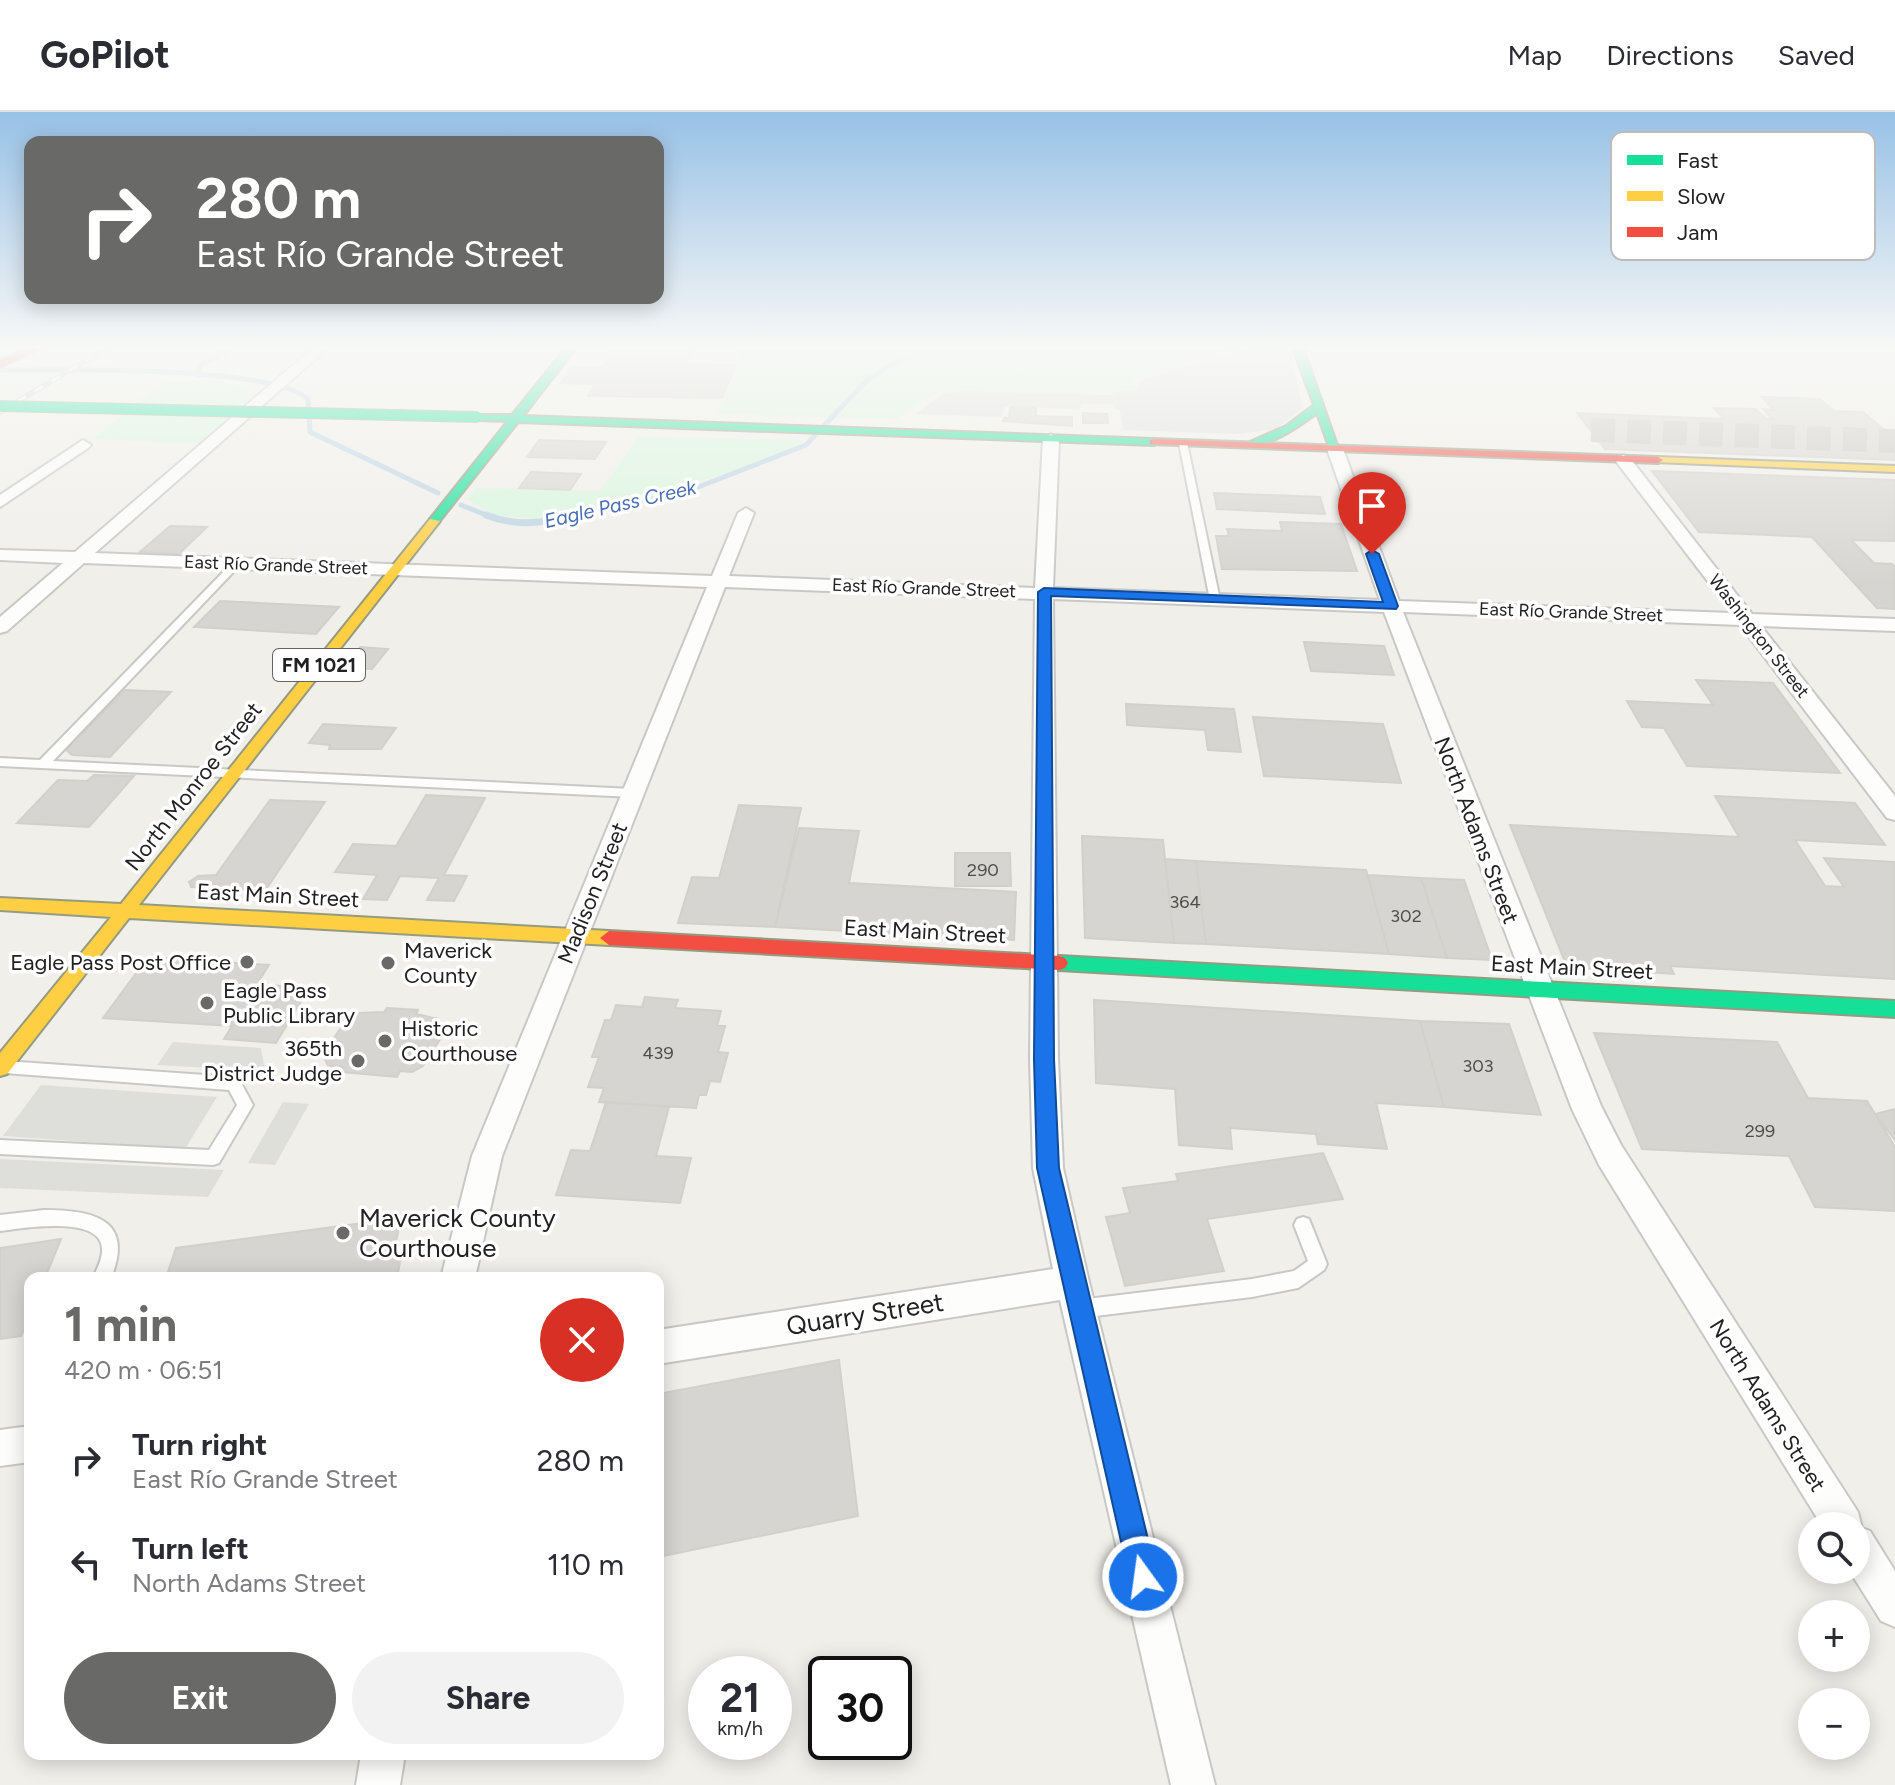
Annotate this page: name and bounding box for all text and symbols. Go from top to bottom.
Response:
text: GoPilot [40,32,170,78]
text: Map [1508,38,1562,72]
text: Directions [1606,38,1734,72]
text: Saved [1778,38,1855,72]
legend [1611,132,1875,260]
text: Fast [1677,147,1719,174]
text: 280 m [196,165,361,232]
icon: right [64,168,168,272]
text: Slow [1677,183,1726,210]
text: Jam [1677,219,1718,246]
text: East Río Grande Street [196,233,564,276]
pin [1338,472,1406,554]
water label: Eagle Pass Creek [542,475,700,533]
icon: arrive [1350,484,1394,528]
street label: East Río Grande Street [184,551,369,579]
street label: Washington Street [1704,570,1814,702]
street label: East Río Grande Street [832,574,1017,602]
street label: East Río Grande Street [1479,598,1664,626]
road number: FM 1021 [273,649,365,681]
street label: North Monroe Street [119,697,267,876]
street label: North Adams Street [1428,733,1525,927]
street label: Madison Street [552,819,633,968]
house number: 290 [967,859,999,881]
street label: East Main Street [196,878,360,913]
house number: 364 [1169,891,1201,913]
house number: 302 [1390,905,1422,927]
street label: East Main Street [843,914,1007,949]
place label: Maverick County [404,937,492,989]
place label: Eagle Pass Post Office [10,949,231,976]
street label: East Main Street [1490,950,1654,985]
marker: Eagle Pass Post Office [238,953,256,971]
marker: Maverick County [379,954,397,972]
place label: Eagle Pass Public Library [223,977,356,1029]
marker: Eagle Pass Public Library [198,994,216,1012]
place label: Historic Courthouse [401,1015,517,1067]
marker: Historic Courthouse [376,1032,394,1050]
place label: 365th District Judge [204,1035,342,1087]
house number: 439 [642,1042,674,1064]
marker: 365th District Judge [349,1052,367,1070]
house number: 303 [1462,1055,1494,1077]
house number: 299 [1745,1120,1775,1142]
place label: Maverick County Courthouse [359,1202,556,1264]
marker: Maverick County Courthouse [334,1224,352,1242]
street label: Quarry Street [784,1286,946,1342]
text: 1 min [64,1295,177,1353]
button: close [540,1298,624,1382]
street label: North Adams Street [1704,1314,1832,1496]
text: 420 m · 06:51 [64,1354,223,1386]
text: Turn right [132,1426,267,1463]
icon: right [64,1438,108,1482]
text: 280 m [537,1442,624,1479]
text: East Río Grande Street [132,1463,398,1495]
map controls [1798,1512,1870,1760]
button: search [1798,1512,1870,1584]
text: Turn left [132,1530,249,1567]
position arrow [1101,1535,1185,1619]
icon: left [64,1542,108,1586]
text: 110 m [547,1546,624,1583]
text: North Adams Street [132,1567,366,1599]
button: + [1798,1600,1870,1672]
button: Exit [64,1652,336,1744]
button: Share [352,1652,624,1744]
speed limit sign: 30 [808,1656,912,1760]
text: 21 [720,1674,760,1722]
button: − [1798,1688,1870,1760]
text: km/h [717,1716,763,1740]

